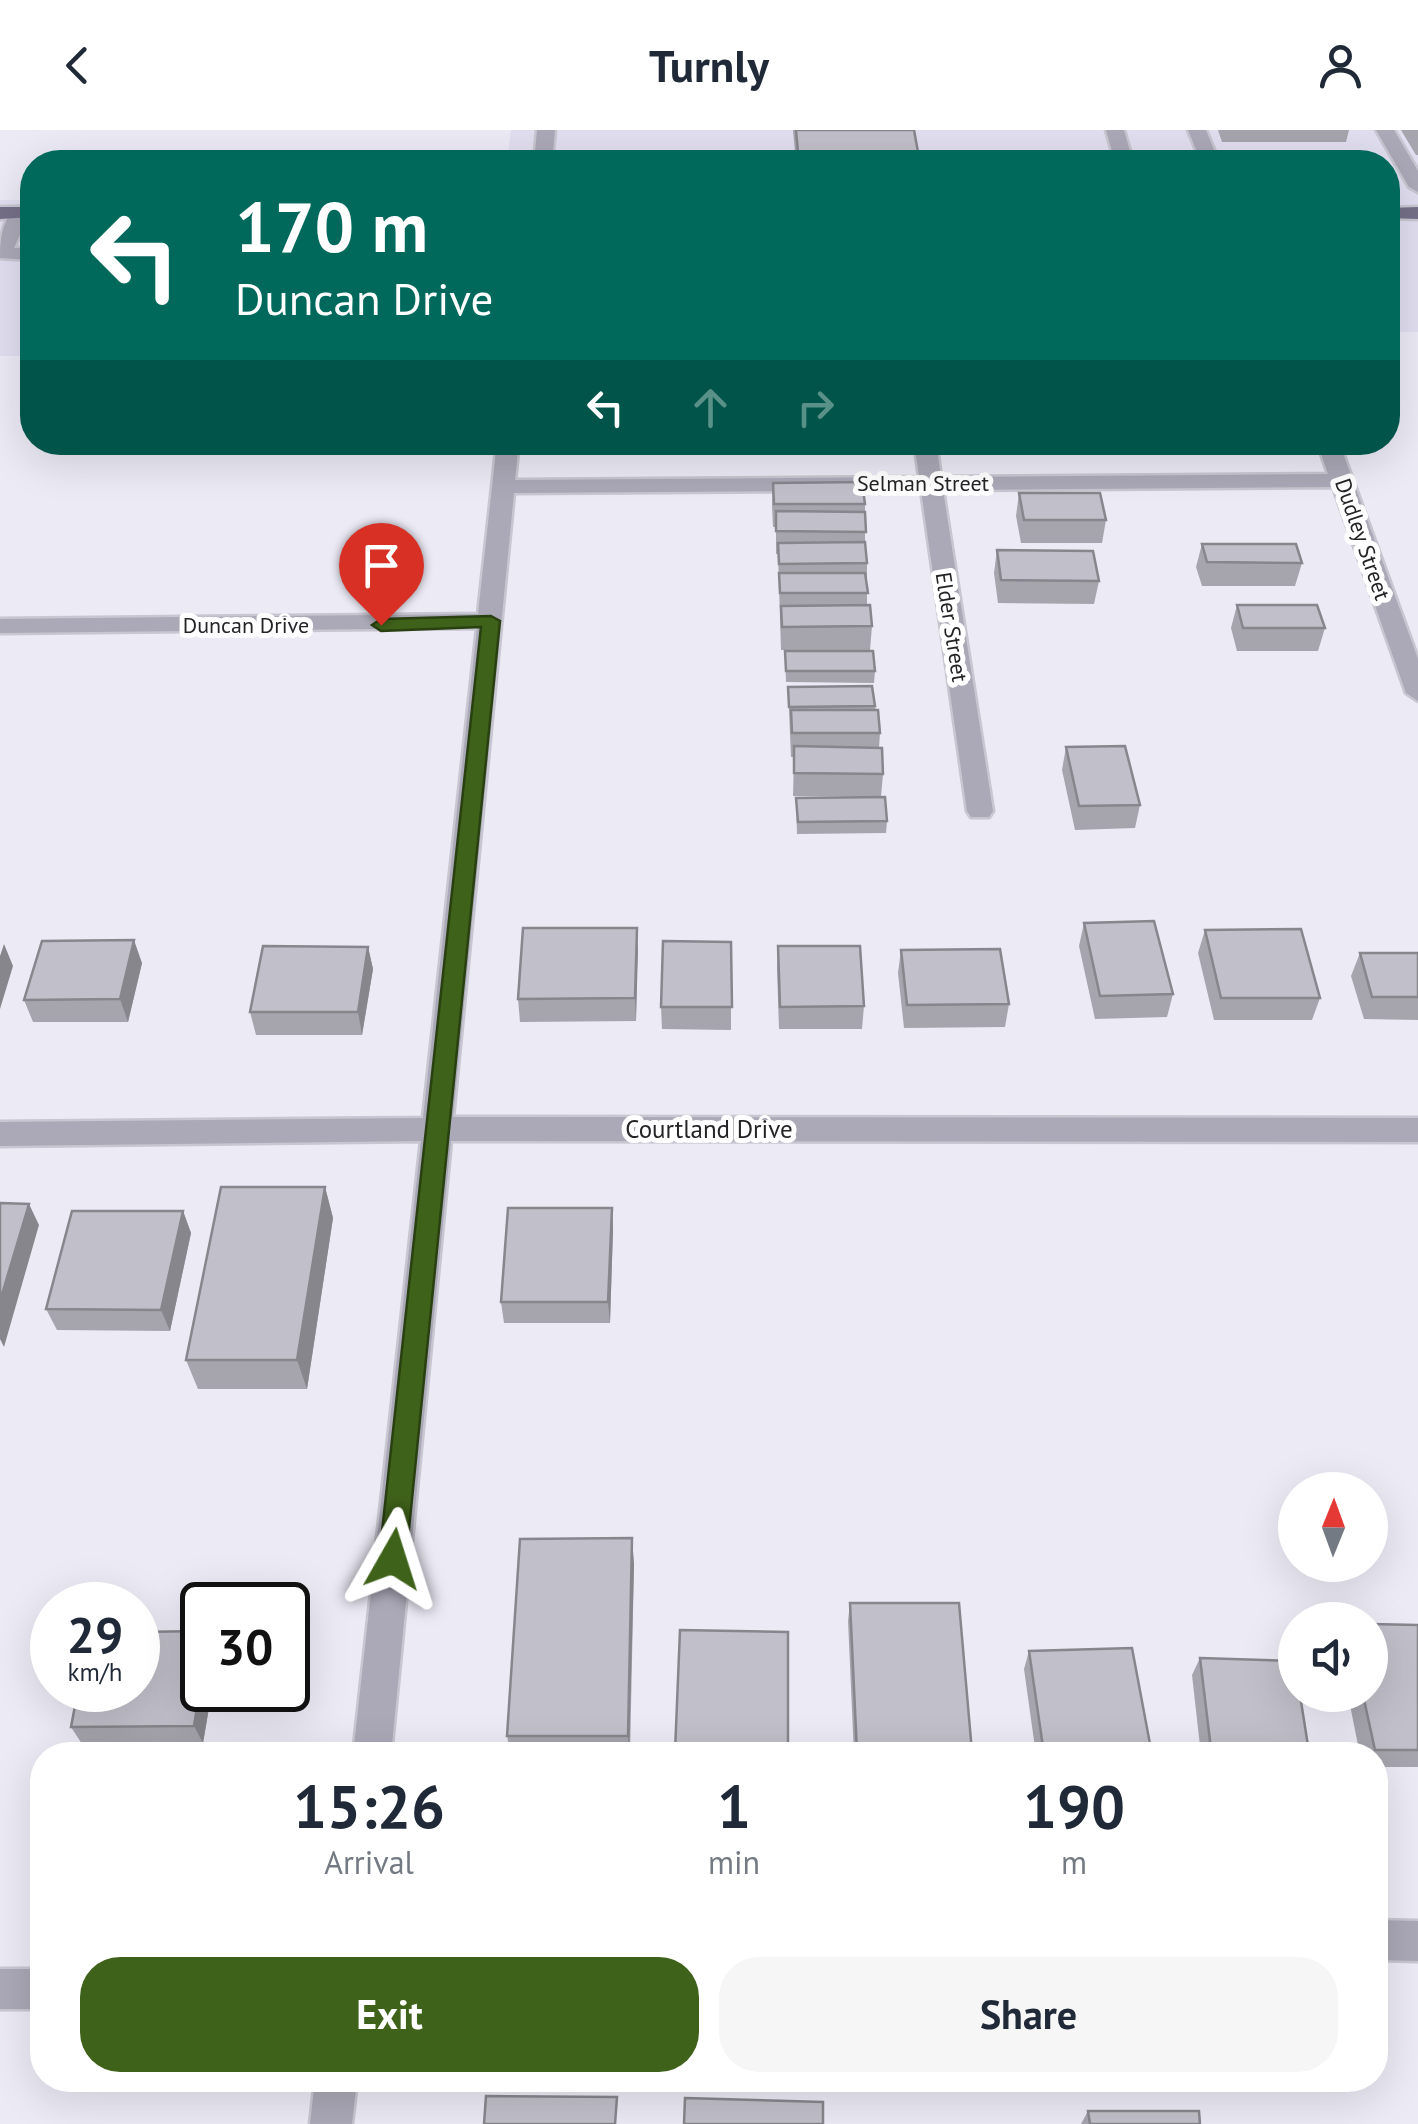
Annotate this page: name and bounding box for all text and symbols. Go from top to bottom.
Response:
text: Turnly [649,36,769,94]
icon: back [50,38,105,93]
icon: person [1313,38,1368,93]
text: 170 m [235,181,428,271]
icon: left [70,190,200,320]
text: Duncan Drive [235,269,493,327]
icon: left [578,380,633,435]
icon: ahead [683,380,738,435]
icon: right [788,380,843,435]
street label: Selman Street [857,469,990,497]
street label: Dudley Street [1329,475,1397,604]
pin [339,523,424,626]
icon: arrive [354,538,409,593]
street label: Elder Street [930,570,975,684]
street label: Duncan Drive [183,611,309,639]
street label: Courtland Drive [625,1113,793,1145]
north arrow [1278,1472,1388,1582]
map controls [1278,1472,1388,1712]
position arrow [341,1507,445,1611]
speed limit sign: 30 [180,1582,310,1712]
text: 29 [67,1602,123,1667]
button: sound [1278,1602,1388,1712]
text: km/h [68,1656,122,1688]
text: 15:26 [293,1767,445,1845]
text: 1 [717,1767,751,1845]
text: 190 [1023,1767,1125,1845]
text: Arrival [324,1841,414,1883]
text: min [708,1841,760,1883]
text: m [1061,1841,1087,1883]
button: Exit [80,1957,699,2072]
button: Share [719,1957,1338,2072]

